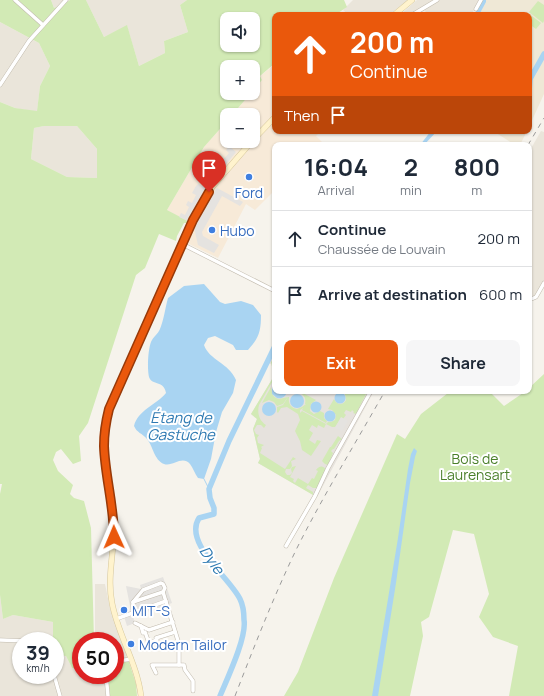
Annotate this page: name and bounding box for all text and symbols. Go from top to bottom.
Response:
map controls [220,12,260,148]
button: sound [220,12,260,52]
text: 200 m [350,23,434,61]
icon: ahead [284,28,336,80]
text: Continue [350,59,428,83]
button: + [220,60,260,100]
icon: arrive [327,104,349,126]
text: Then [284,105,319,126]
button: − [220,108,260,148]
text: 16:04 [304,150,368,183]
text: 2 [404,150,418,183]
text: 800 [454,150,500,183]
pin [192,151,226,192]
icon: arrive [198,157,220,179]
marker: Ford [244,172,254,182]
text: Arrival [317,181,355,199]
text: min [400,181,422,199]
text: m [471,181,482,199]
place label: Ford [235,183,263,202]
text: Continue [318,219,386,240]
place label: Hubo [220,221,254,240]
marker: Hubo [207,225,217,235]
icon: ahead [284,228,306,250]
text: 200 m [477,228,520,249]
text: Chaussée de Louvain [318,240,446,258]
icon: arrive [284,284,306,306]
text: Arrive at destination [318,284,467,305]
text: 600 m [479,284,522,305]
button: Exit [284,340,398,386]
button: Share [406,340,520,386]
water label: Étang de Gastuche [147,407,216,445]
park label: Bois de Laurensart [440,449,511,484]
position arrow [93,516,135,558]
water label: Dyle [195,542,230,579]
place label: MIT-S [132,601,170,620]
marker: MIT-S [119,605,129,615]
speed limit sign: 50 [72,632,124,684]
place label: Modern Tailor [139,635,227,654]
text: 39 [26,639,50,666]
marker: Modern Tailor [126,639,136,649]
text: km/h [26,661,50,675]

